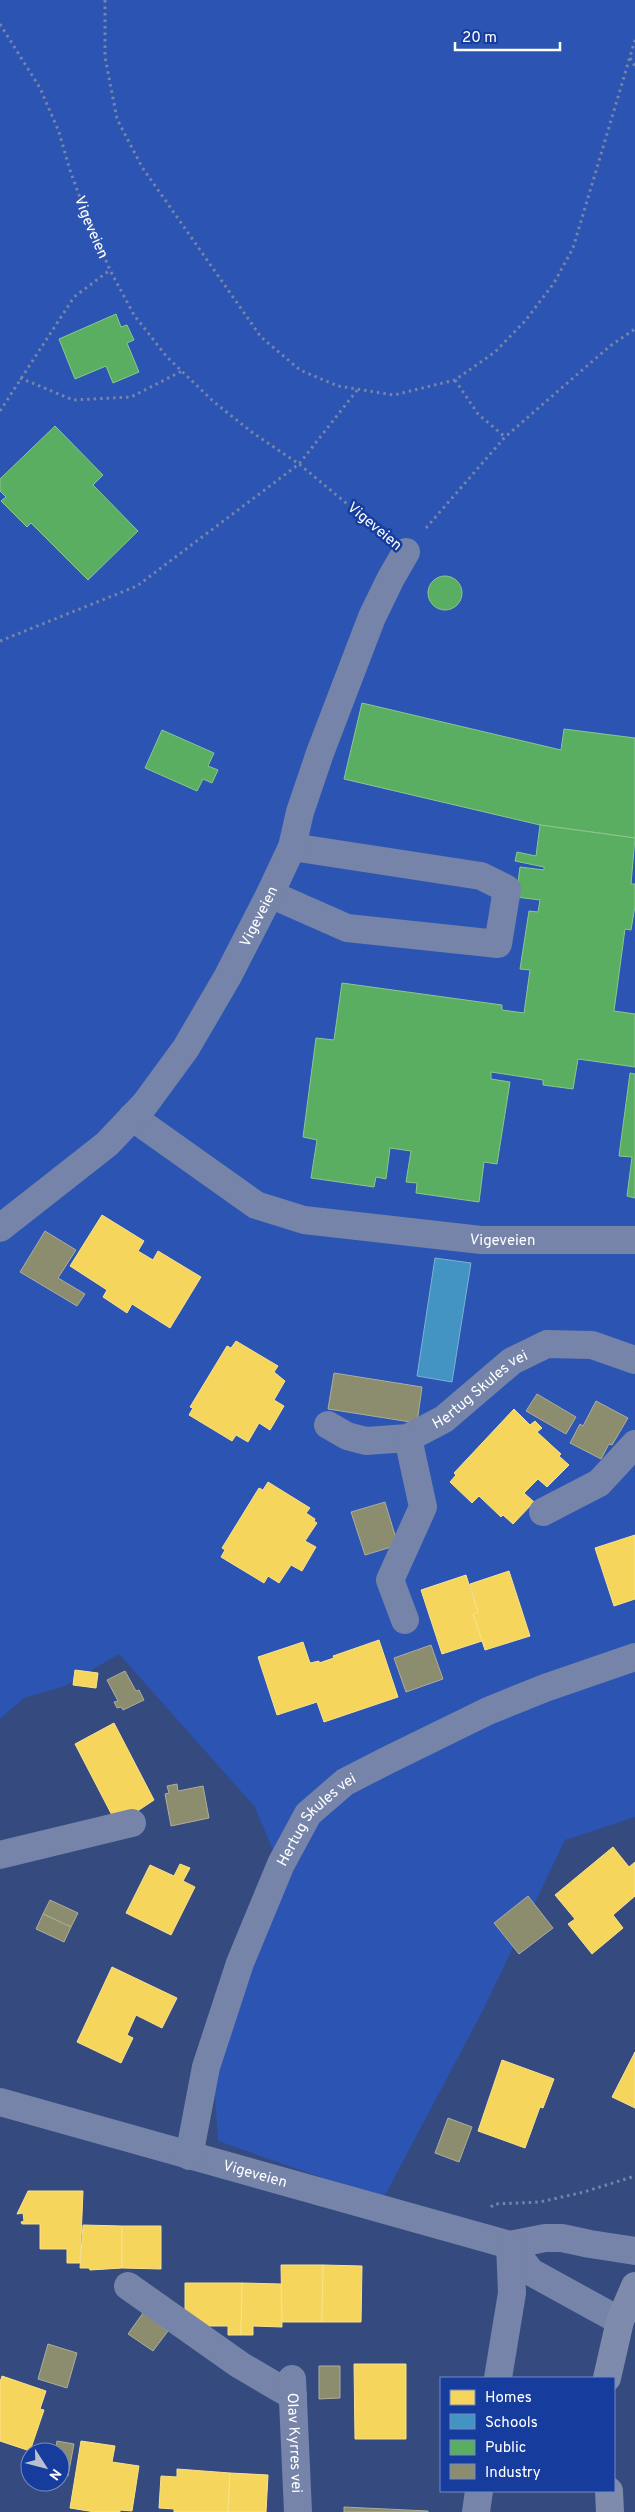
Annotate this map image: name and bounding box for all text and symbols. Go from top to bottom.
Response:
scale bar [455,20,560,52]
text: 20 m [462,29,497,48]
street label: Vigeveien [69,194,112,262]
street label: Vigeveien [343,499,405,556]
street label: Vigeveien [236,883,283,951]
street label: Vigeveien [468,1231,536,1251]
street label: Hertug Skules vei [429,1347,531,1434]
street label: Hertug Skules vei [273,1770,360,1870]
street label: Vigeveien [220,2157,289,2193]
legend [440,2377,615,2492]
text: Homes [485,2389,532,2408]
street label: Olav Kyrres vei [282,2392,305,2494]
text: Schools [485,2414,538,2433]
text: Public [485,2439,526,2458]
north arrow [20,2442,70,2492]
text: Industry [485,2464,541,2483]
text: N [44,2465,64,2483]

